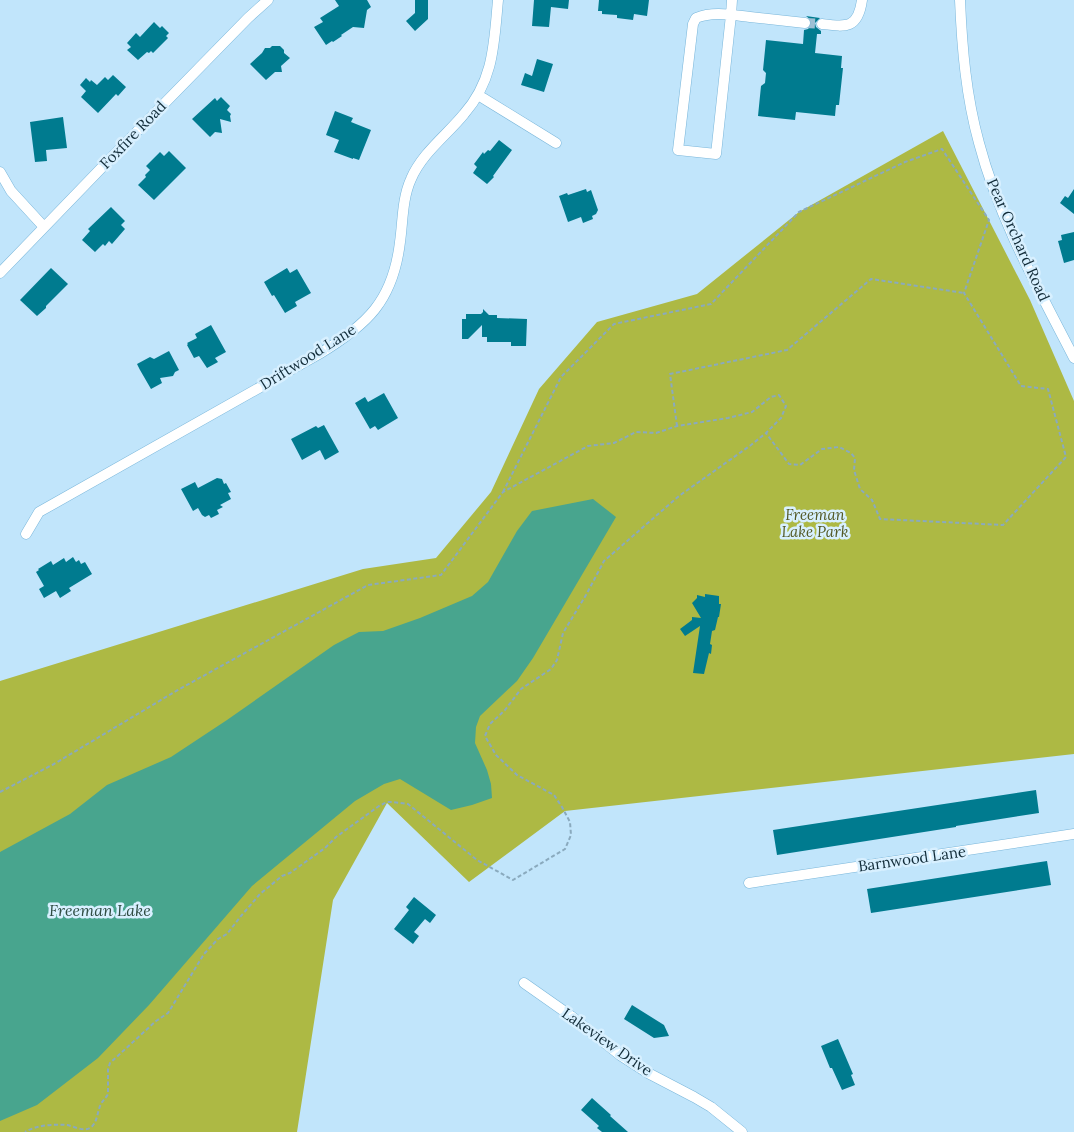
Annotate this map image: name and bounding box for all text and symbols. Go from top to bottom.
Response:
street label: Foxfire Road [95,97,170,173]
street label: Pear Orchard Road [983,175,1054,304]
street label: Driftwood Lane [256,320,359,394]
park label: Freeman Lake Park [781,505,849,541]
street label: Barnwood Lane [857,842,967,875]
water label: Freeman Lake [49,900,151,920]
street label: Lakeview Drive [558,1003,656,1080]

